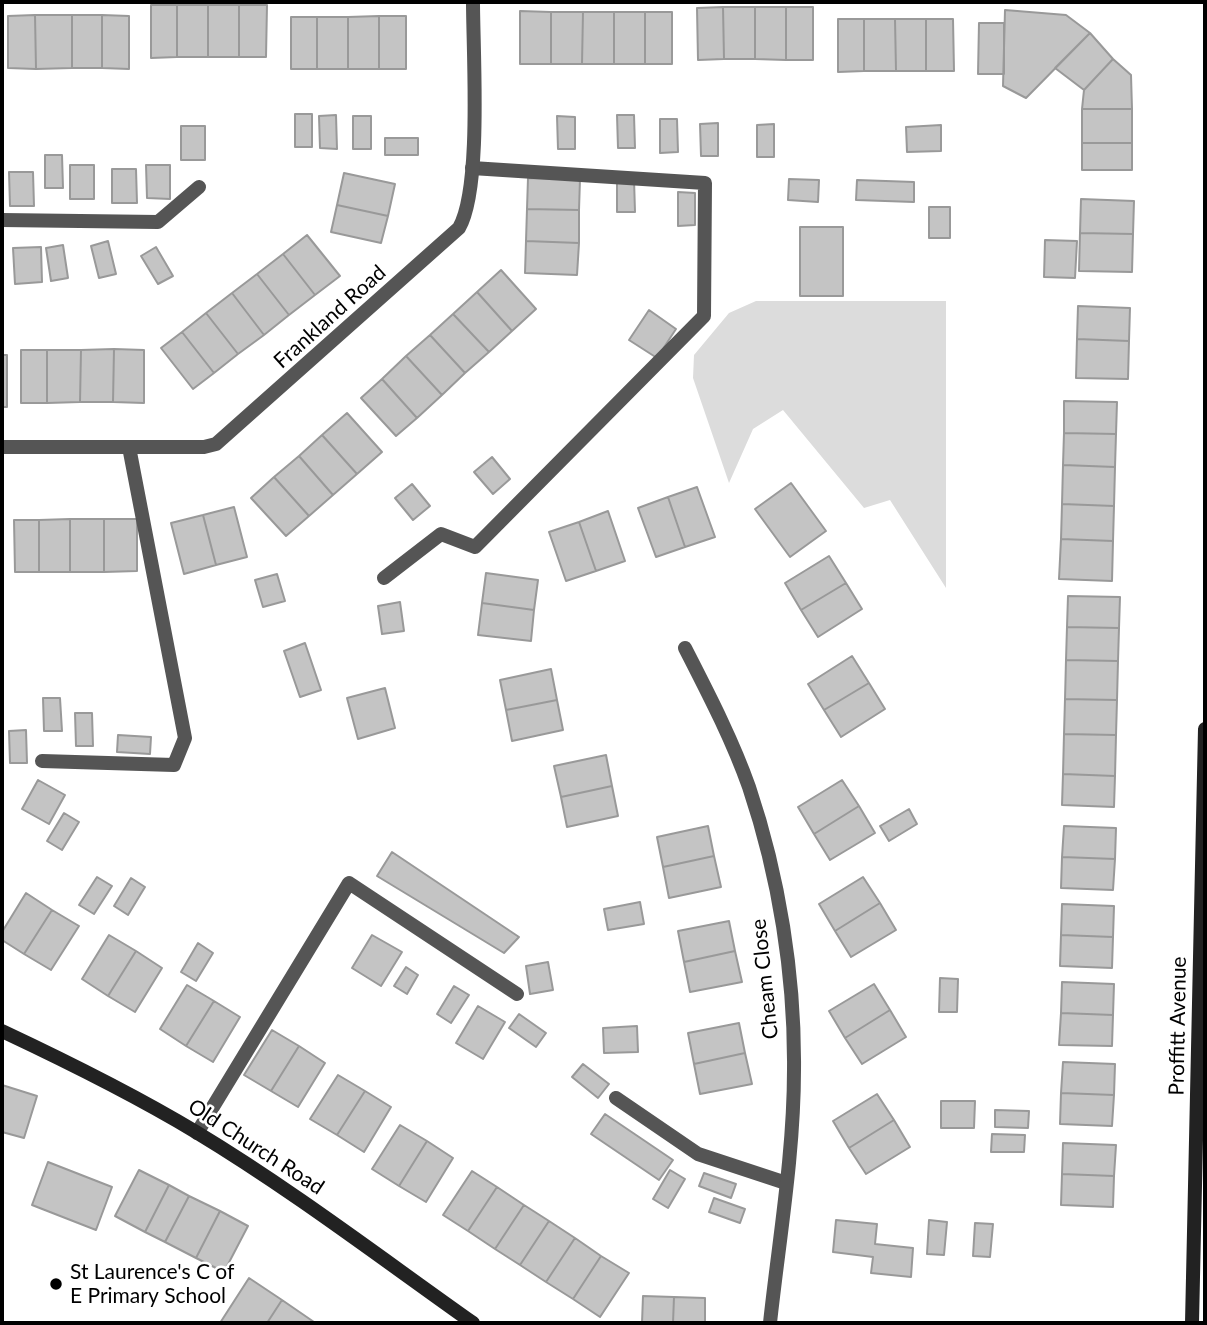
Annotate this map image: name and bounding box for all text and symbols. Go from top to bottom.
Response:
street label: Frankland Road [269,260,391,374]
street label: Cheam Close [746,918,784,1040]
street label: Proffitt Avenue [1164,956,1192,1096]
street label: Old Church Road [183,1094,329,1200]
place label: St Laurence's C of E Primary School [70,1259,234,1309]
marker: St Laurence's C of E Primary School [48,1276,64,1292]

